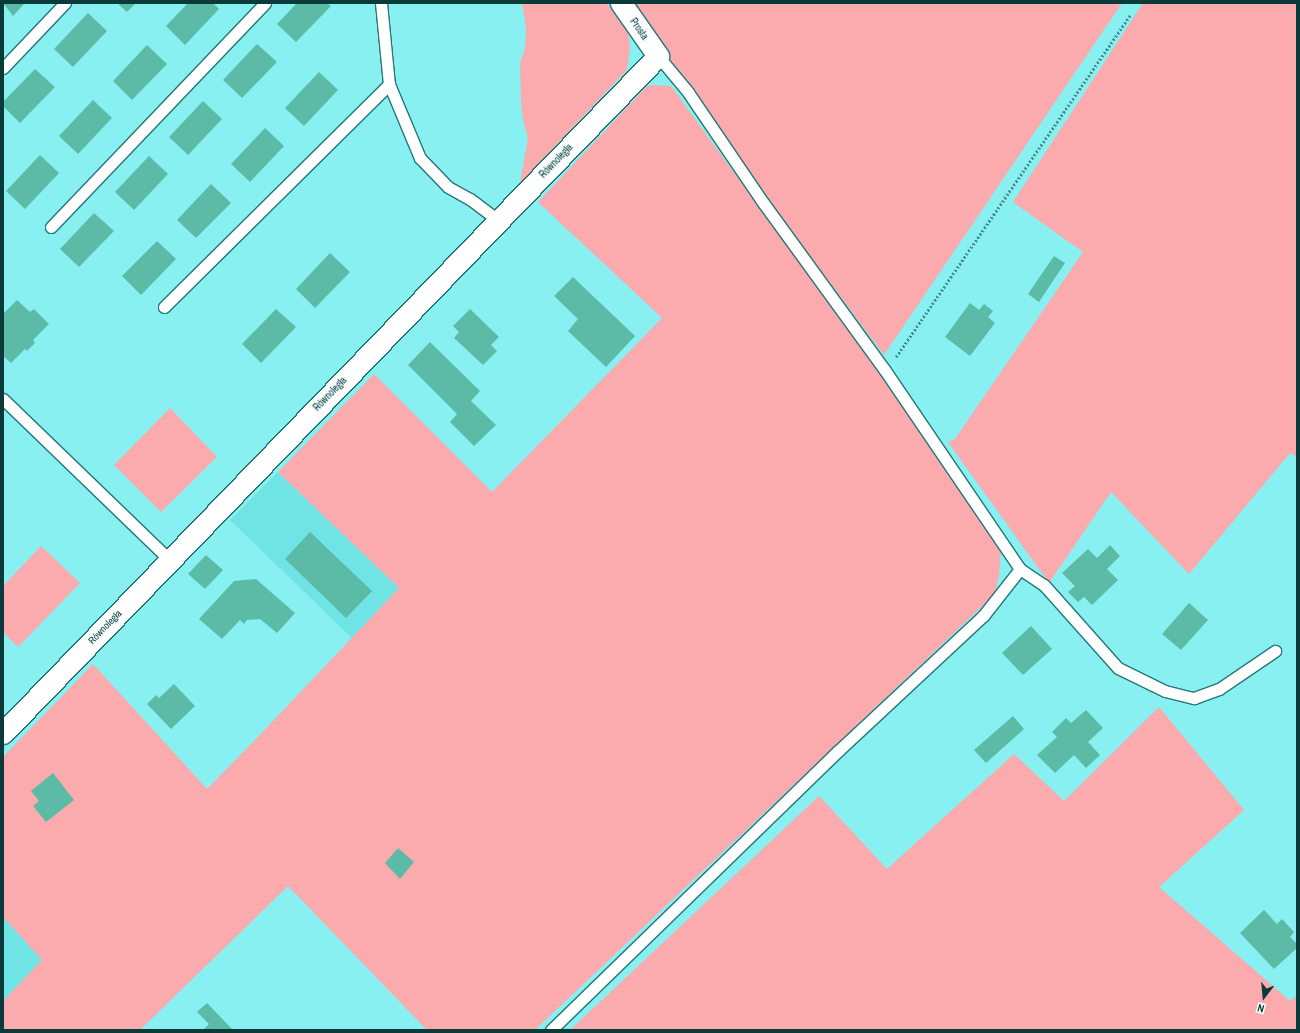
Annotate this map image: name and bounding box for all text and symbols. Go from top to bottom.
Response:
street label: Prosta [627,16,651,42]
street label: Równoległa [537,141,575,181]
street label: Równoległa [311,374,349,414]
street label: Równoległa [86,607,124,647]
north arrow [1244,977,1284,1017]
text: N [1256,1001,1266,1016]

